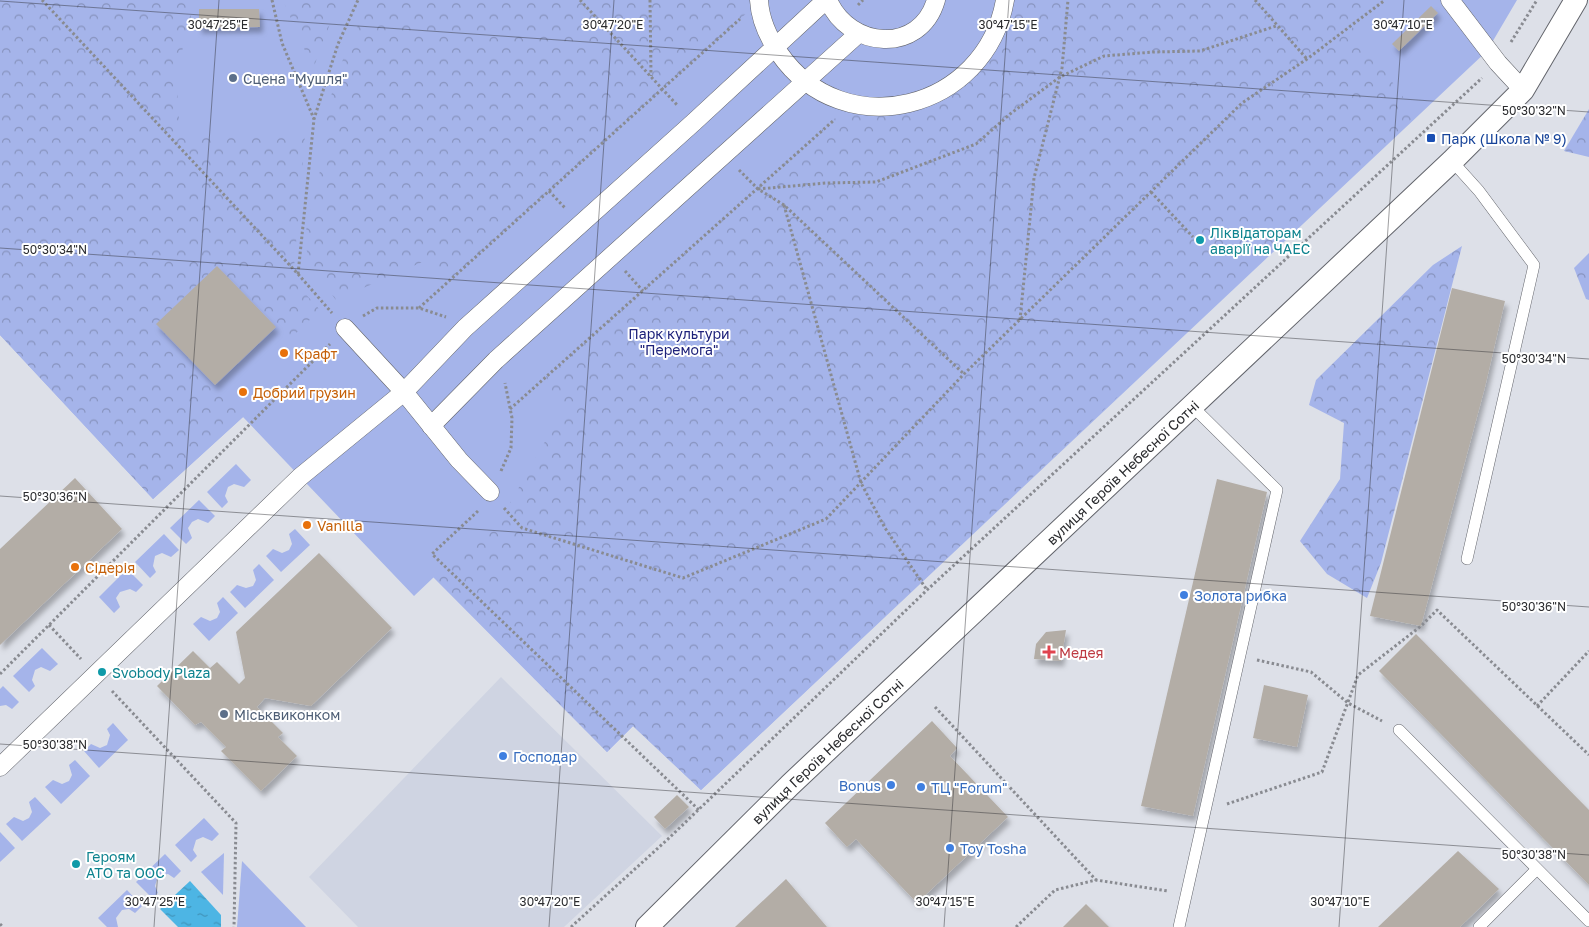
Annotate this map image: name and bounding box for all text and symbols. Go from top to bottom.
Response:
text: 30°47'25"E [188,17,248,32]
text: 30°47'20"E [583,17,643,32]
text: 30°47'15"E [978,17,1038,32]
text: 30°47'10"E [1373,17,1433,32]
place label: Сцена "Мушля" [243,70,348,87]
marker: Сцена "Мушля" [227,72,239,84]
text: 50°30'32"N [1502,103,1566,118]
place label: Парк (Школа № 9) [1441,130,1567,147]
marker: Парк (Школа № 9) [1425,132,1437,144]
place label: Ліквідаторам аварії на ЧАЕС [1210,224,1310,257]
marker: Ліквідаторам аварії на ЧАЕС [1194,234,1206,246]
text: 50°30'34"N [23,242,87,257]
park label: Парк культури "Перемога" [628,325,730,358]
place label: Крафт [294,345,338,362]
marker: Крафт [278,347,290,359]
text: 50°30'34"N [1502,351,1566,366]
place label: Добрий грузин [253,384,356,401]
marker: Добрий грузин [237,386,249,398]
street label: вулиця Героїв Небесної Сотні [1042,396,1202,548]
text: 50°30'36"N [23,489,87,504]
place label: Vanilla [317,517,363,534]
marker: Vanilla [301,519,313,531]
place label: Сідерія [85,559,135,576]
marker: Сідерія [69,561,81,573]
place label: Золота рибка [1194,587,1287,604]
marker: Золота рибка [1178,589,1190,601]
text: 50°30'36"N [1502,599,1566,614]
place label: Медея [1059,644,1104,661]
marker: Медея [1043,646,1055,658]
place label: Svobody Plaza [112,664,210,681]
marker: Svobody Plaza [96,666,108,678]
street label: вулиця Героїв Небесної Сотні [748,675,906,827]
place label: Міськвиконком [234,706,340,723]
marker: Міськвиконком [218,708,230,720]
text: 50°30'38"N [23,737,87,752]
place label: Господар [513,748,577,765]
marker: Господар [497,750,509,762]
place label: Bonus [839,777,881,794]
marker: Bonus [885,779,897,791]
place label: ТЦ "Forum" [931,779,1008,796]
marker: ТЦ "Forum" [915,781,927,793]
place label: Toy Tosha [960,840,1027,857]
marker: Toy Tosha [944,842,956,854]
text: 50°30'38"N [1502,847,1566,862]
place label: Героям АТО та ООС [86,848,165,881]
marker: Героям АТО та ООС [70,858,82,870]
text: 30°47'25"E [125,894,185,909]
text: 30°47'20"E [520,894,580,909]
text: 30°47'15"E [915,894,975,909]
text: 30°47'10"E [1310,894,1370,909]

